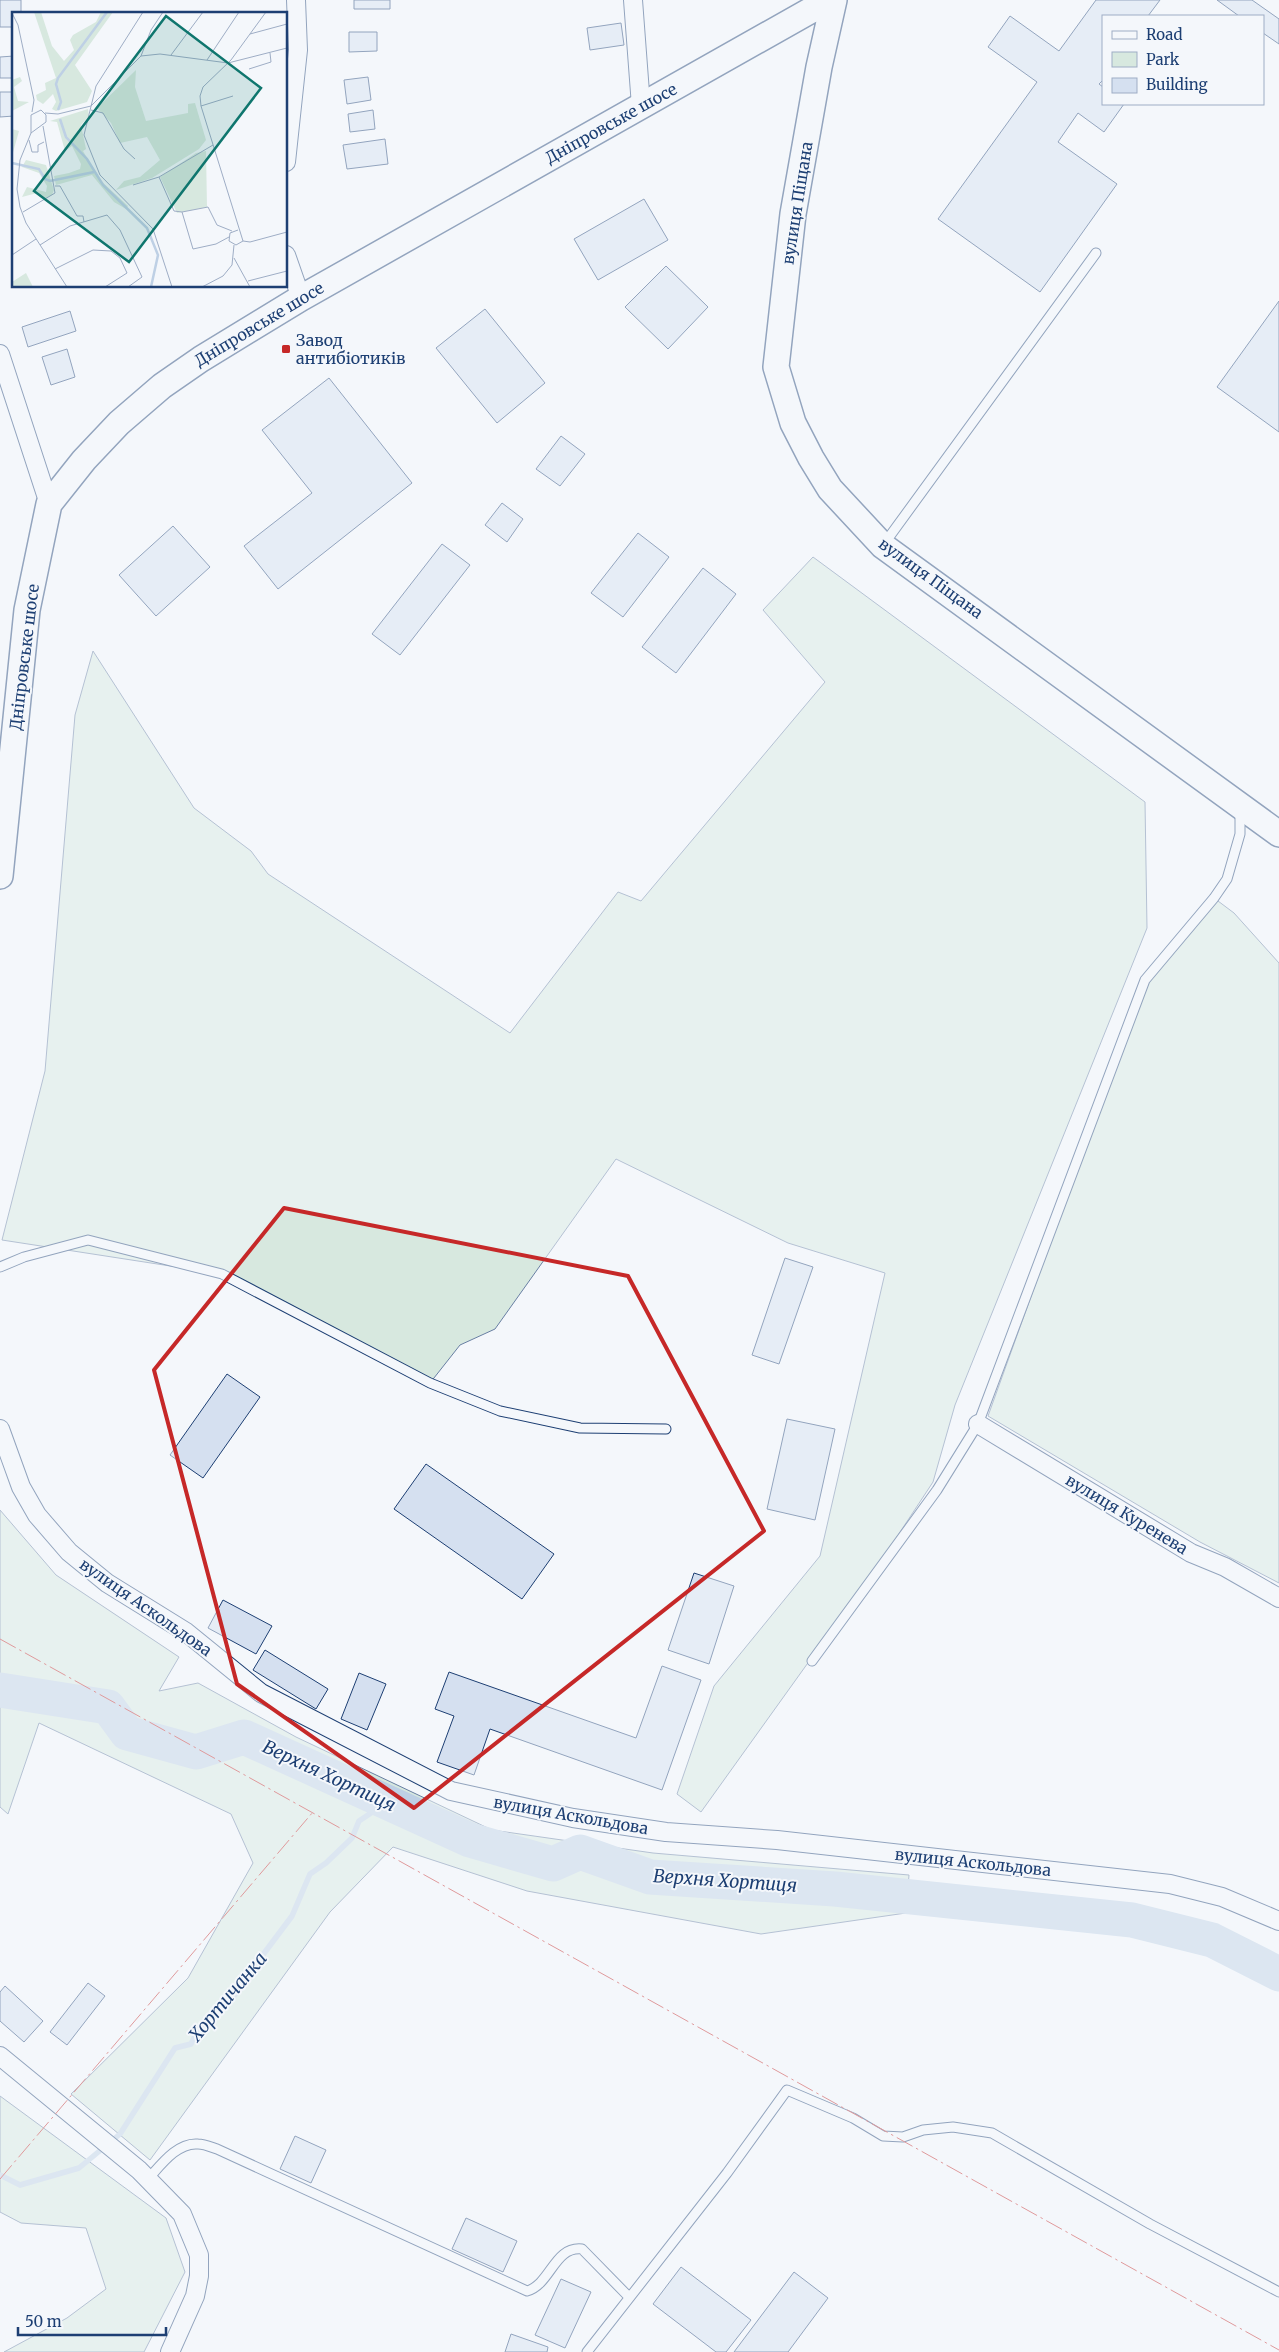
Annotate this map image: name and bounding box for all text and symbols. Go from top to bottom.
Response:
inset map [12,12,288,288]
legend [1102,15,1264,105]
text: Road [1146,25,1182,44]
text: Park [1146,50,1180,69]
text: Building [1146,75,1208,94]
street label: Дніпровське шосе [542,79,680,167]
street label: вулиця Піщана [777,140,817,266]
street label: Дніпровське шосе [191,278,327,370]
place label: Завод антибіотиків [296,330,405,368]
marker: Завод антибіотиків [280,343,292,355]
street label: вулиця Піщана [875,533,988,623]
street label: Дніпровське шосе [5,583,43,731]
street label: вулиця Куренева [1062,1470,1192,1559]
street label: вулиця Аскольдова [76,1554,216,1660]
water label: Верхня Хортиця [259,1735,399,1816]
street label: вулиця Аскольдова [492,1792,650,1839]
street label: вулиця Аскольдова [894,1844,1053,1880]
water label: Верхня Хортиця [652,1864,798,1897]
water label: Хортичанка [183,1947,272,2047]
scale bar [18,2304,165,2336]
text: 50 m [25,2312,62,2331]

